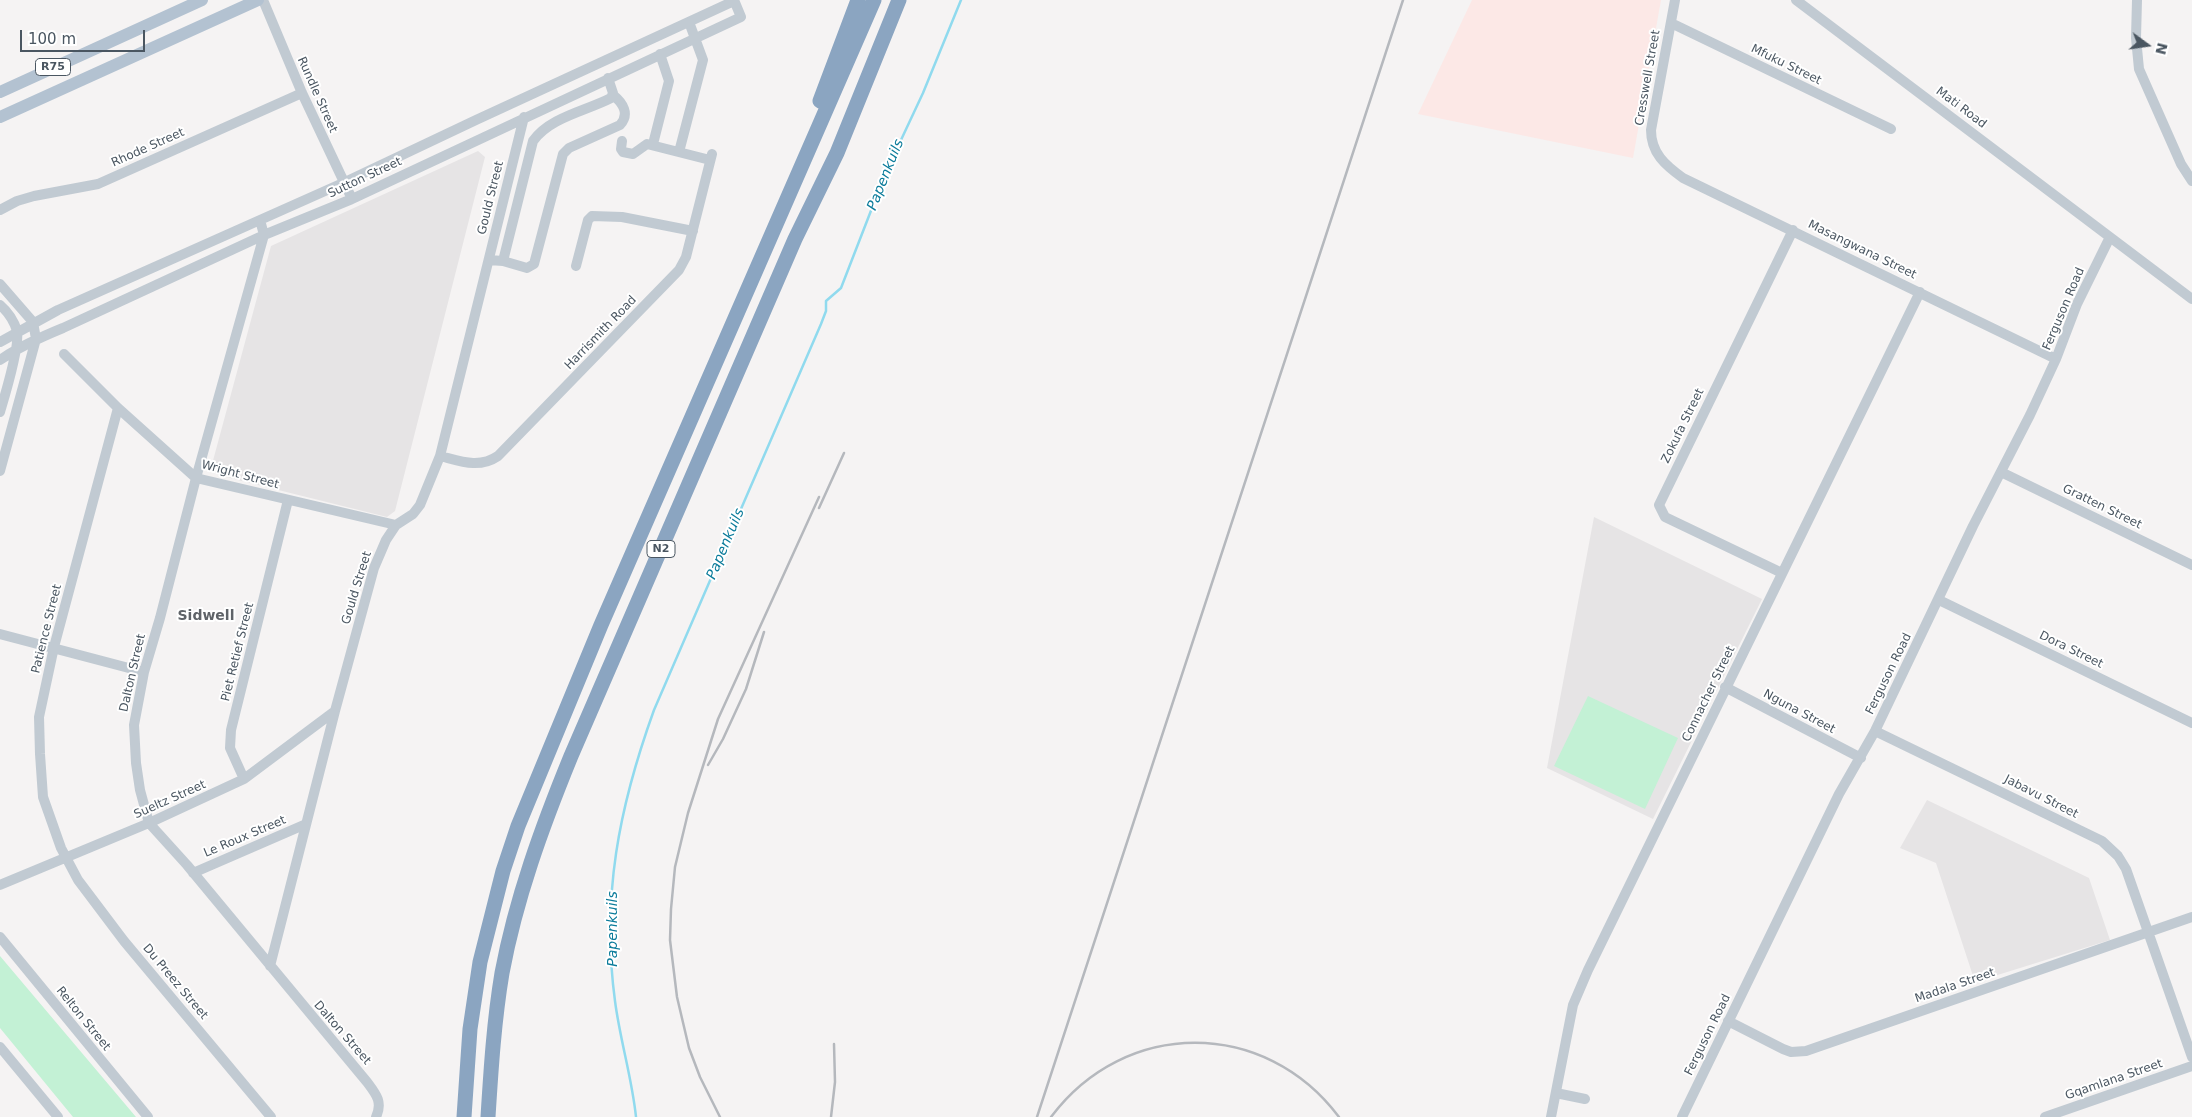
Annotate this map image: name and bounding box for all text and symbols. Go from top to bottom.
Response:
scale bar [22,20,148,52]
north arrow [2122,20,2172,70]
street label: Cresswell Street [1632,29,1664,127]
text: 100 m [28,30,76,48]
text: N [2152,41,2171,56]
street label: Mfuku Street [1748,42,1824,88]
street label: Rundle Street [294,55,340,135]
road number: R75 [36,58,70,76]
street label: Mati Road [1933,84,1989,132]
street label: Rhode Street [109,125,187,171]
water label: Papenkuils [864,137,908,213]
street label: Sutton Street [326,155,404,201]
street label: Gould Street [475,160,507,236]
street label: Masangwana Street [1805,217,1919,283]
street label: Ferguson Road [2040,265,2088,353]
street label: Harrismith Road [562,293,640,373]
street label: Zokufa Street [1659,386,1707,466]
street label: Wright Street [200,458,280,492]
street label: Gratten Street [2060,482,2144,532]
water label: Papenkuils [704,506,748,582]
road number: N2 [647,540,675,558]
street label: Gould Street [339,550,375,626]
street label: Patience Street [29,583,65,675]
street label: Piet Retief Street [219,601,257,703]
district label: Sidwell [178,608,234,624]
street label: Dora Street [2037,628,2105,672]
street label: Ferguson Road [1863,631,1915,717]
street label: Dalton Street [117,632,149,714]
street label: Connacher Street [1679,644,1739,744]
street label: Nguna Street [1761,687,1837,737]
street label: Jabavu Street [2002,772,2080,822]
street label: Sueltz Street [132,778,208,822]
street label: Le Roux Street [202,813,288,861]
water label: Papenkuils [605,891,621,967]
street label: Du Preez Street [139,941,211,1023]
street label: Madala Street [1913,966,1997,1006]
street label: Relton Street [53,984,113,1054]
street label: Ferguson Road [1682,992,1734,1078]
street label: Dalton Street [310,998,374,1068]
street label: Gqamlana Street [2063,1057,2165,1103]

